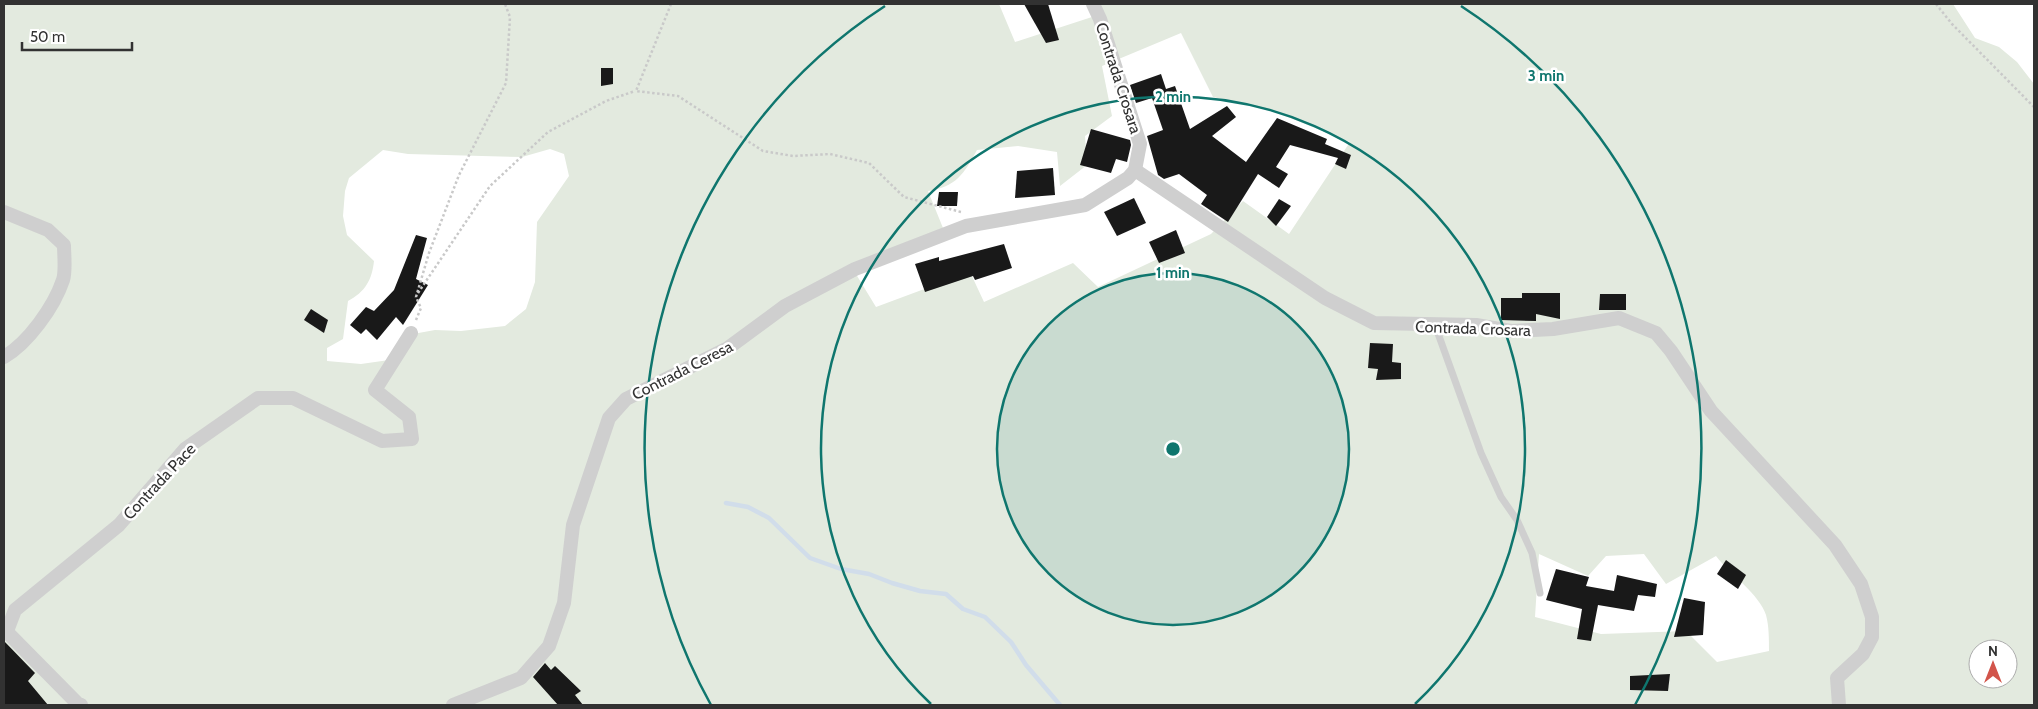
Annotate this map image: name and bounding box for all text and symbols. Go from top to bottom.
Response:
scale bar [22,20,132,52]
street label: Contrada Crosara [1092,20,1146,136]
text: 50 m [30,28,65,46]
text: 3 min [1528,67,1564,85]
text: 2 min [1155,88,1191,106]
text: 1 min [1156,264,1190,282]
street label: Contrada Crosara [1415,317,1531,340]
street label: Contrada Ceresa [629,337,736,404]
street label: Contrada Pace [119,439,200,523]
centre of rings [1164,440,1182,458]
north arrow [1968,639,2018,689]
text: N [1988,642,1998,660]

